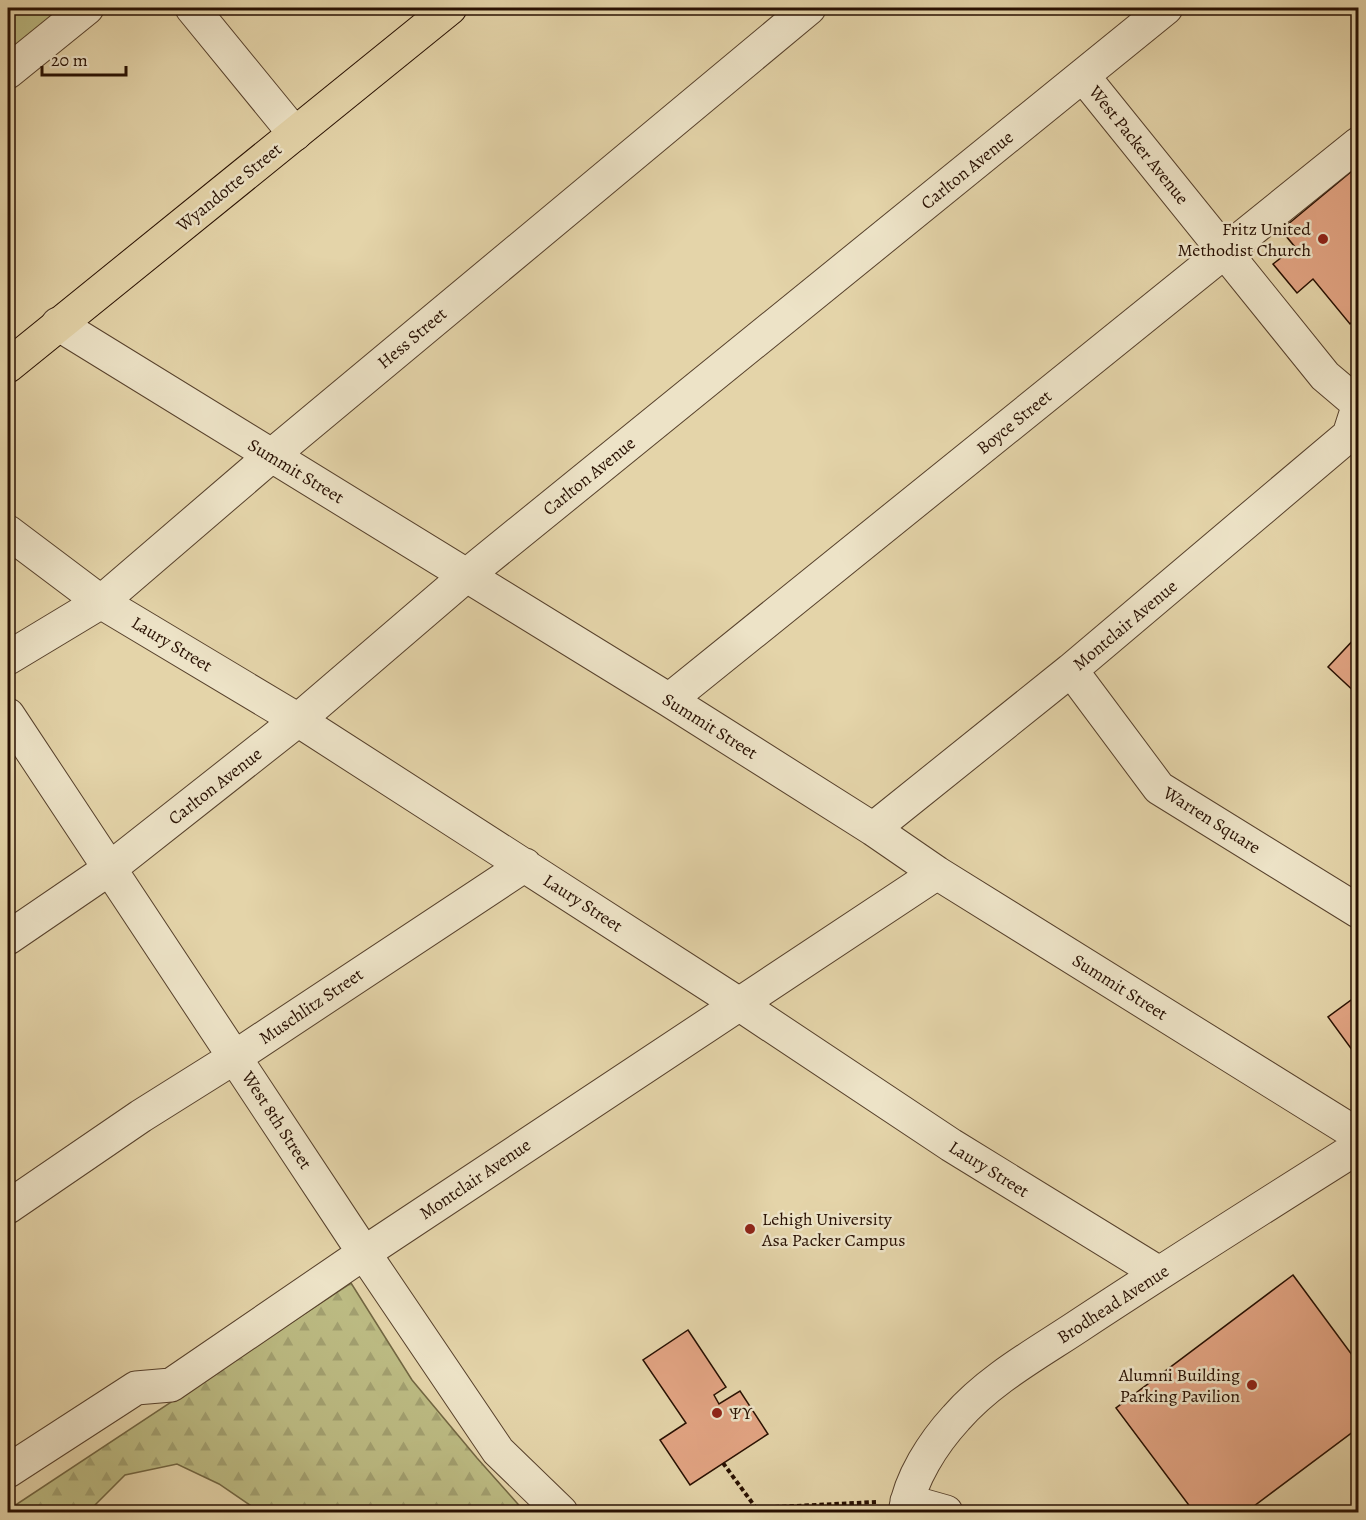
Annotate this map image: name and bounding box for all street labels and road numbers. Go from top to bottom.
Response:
street label: West Packer Avenue [1083,80,1194,209]
street label: Carlton Avenue [916,125,1018,215]
street label: Wyandotte Street [171,137,287,237]
street label: Hess Street [372,302,452,374]
street label: Boyce Street [971,384,1057,460]
street label: Carlton Avenue [538,431,640,521]
street label: Summit Street [243,433,349,509]
street label: Montclair Avenue [1068,574,1182,676]
street label: Laury Street [127,610,217,678]
street label: Summit Street [658,687,762,765]
street label: Carlton Avenue [163,742,267,830]
street label: Warren Square [1158,780,1265,859]
street label: Laury Street [539,868,627,938]
street label: Summit Street [1068,948,1172,1026]
street label: Muschlitz Street [254,962,368,1050]
street label: West 8th Street [236,1066,318,1174]
street label: Montclair Avenue [415,1133,535,1225]
street label: Laury Street [944,1135,1034,1203]
street label: Brodhead Avenue [1052,1259,1174,1349]

